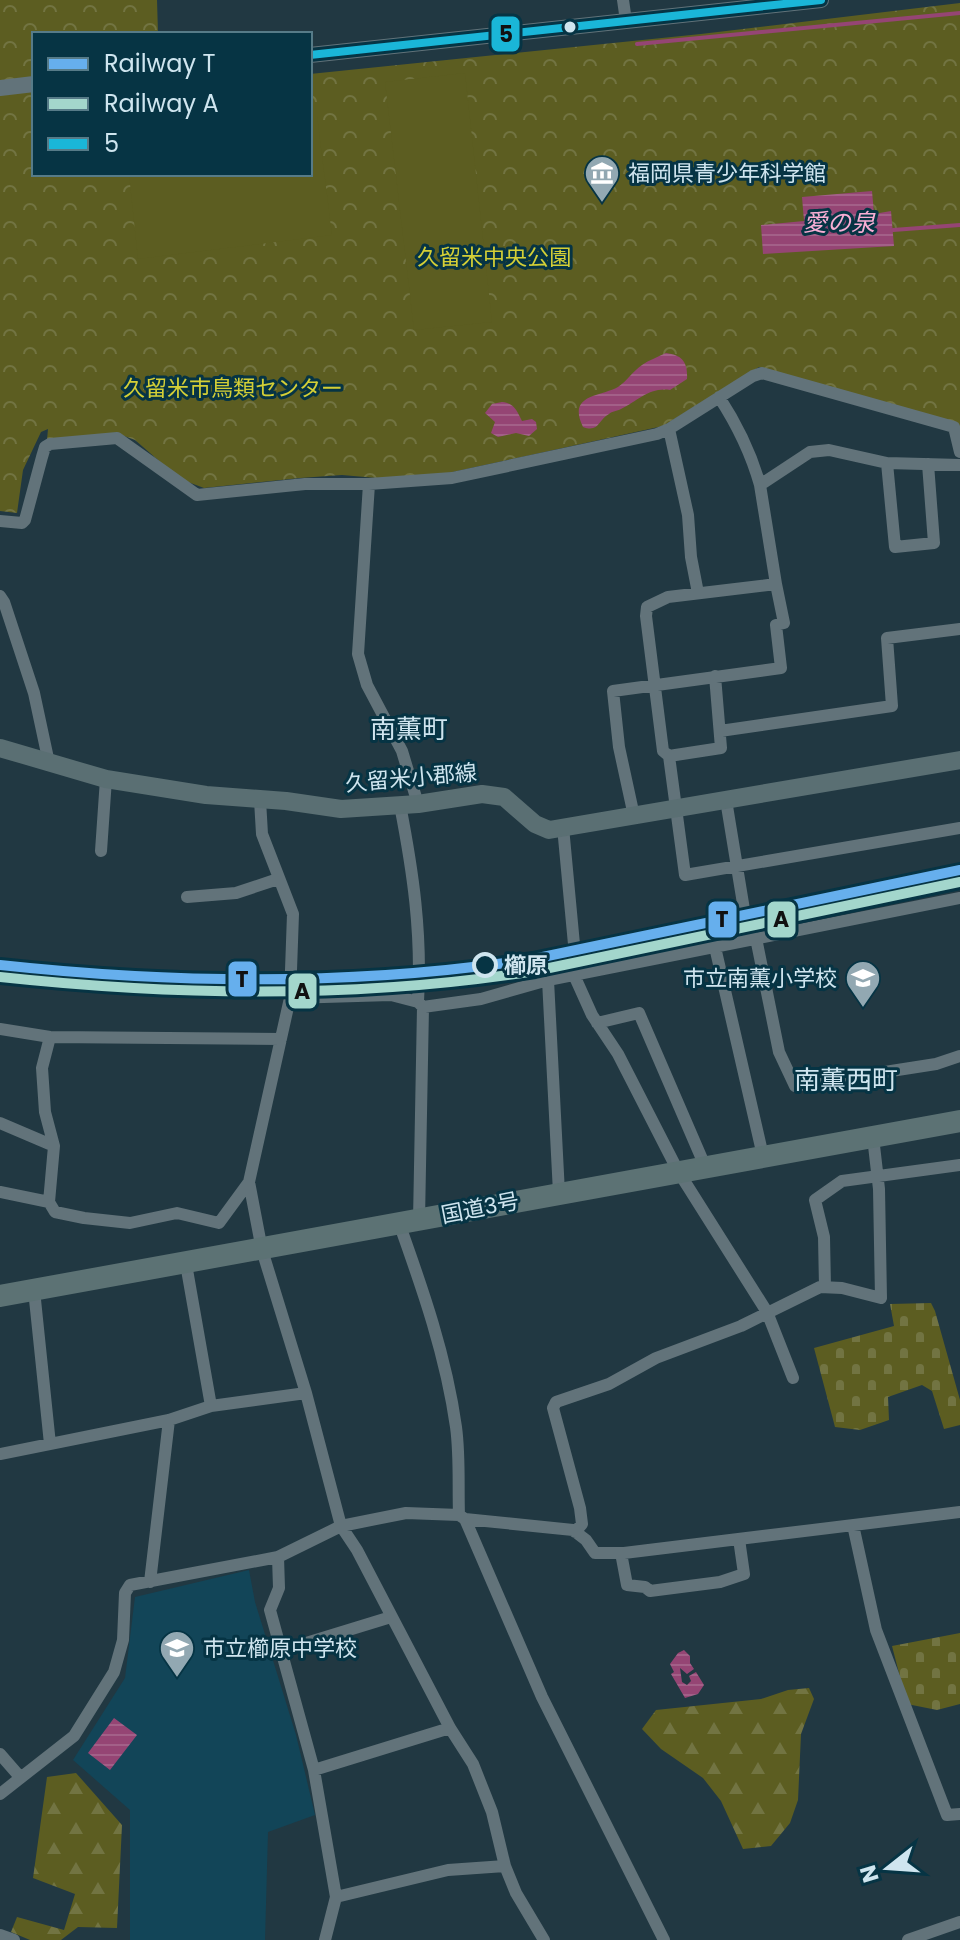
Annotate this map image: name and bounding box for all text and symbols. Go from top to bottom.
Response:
line badge: 5 [490,15,521,53]
text: 5 [499,19,513,50]
unlabelled marker [562,19,578,35]
legend [32,32,312,176]
text: Railway T [104,47,215,80]
text: Railway A [104,87,219,120]
text: 5 [104,127,119,160]
museum icon: 福岡県青少年科学館 [583,154,621,204]
place label: 福岡県青少年科学館 [628,158,826,189]
water label: 愛の泉 [803,206,876,239]
park label: 久留米中央公園 [417,242,571,273]
park label: 久留米市鳥類センター [123,373,343,404]
district label: 南薫町 [370,711,448,747]
street label: 久留米小郡線 [344,757,478,799]
line badge: T [707,900,738,939]
line badge: A [766,900,797,939]
text: T [715,904,729,935]
text: A [773,904,789,935]
place label: 櫛原 [504,950,548,981]
marker: 櫛原 [473,953,497,977]
school or university icon: 市立南薫小学校 [844,959,882,1009]
line badge: T [227,960,258,998]
place label: 市立南薫小学校 [683,963,837,994]
text: T [235,964,249,995]
line badge: A [287,972,318,1010]
text: A [294,976,310,1007]
district label: 南薫西町 [794,1062,898,1098]
street label: 国道3号 [438,1185,522,1231]
school or university icon: 市立櫛原中学校 [158,1629,196,1679]
place label: 市立櫛原中学校 [203,1633,357,1664]
north arrow [848,1828,928,1908]
text: N [852,1861,887,1886]

